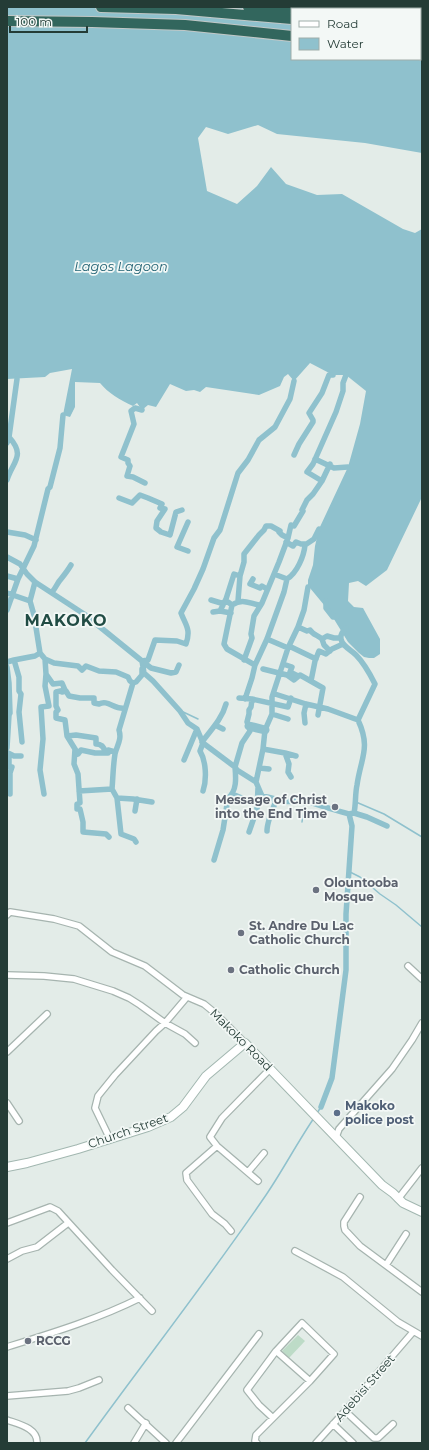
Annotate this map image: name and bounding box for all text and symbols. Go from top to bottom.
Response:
scale bar [10,8,87,34]
legend [291,8,421,60]
text: 100 m [16,14,52,29]
text: Road [327,16,358,31]
text: Water [327,36,364,51]
water label: Lagos Lagoon [74,258,168,274]
district label: MAKOKO [25,611,107,630]
place label: Message of Christ into the End Time [215,792,328,821]
marker: Message of Christ into the End Time [330,802,340,812]
place label: Olountooba Mosque [324,875,398,904]
marker: Olountooba Mosque [311,885,321,895]
place label: St. Andre Du Lac Catholic Church [249,918,354,947]
marker: St. Andre Du Lac Catholic Church [236,928,246,938]
place label: Catholic Church [239,962,340,977]
marker: Catholic Church [226,965,236,975]
street label: Makoko Road [207,1005,276,1074]
place label: Makoko police post [345,1098,415,1127]
marker: Makoko police post [332,1108,342,1118]
street label: Church Street [86,1110,170,1151]
place label: RCCG [36,1333,71,1348]
marker: RCCG [23,1336,33,1346]
street label: Adebisi Street [331,1351,398,1424]

